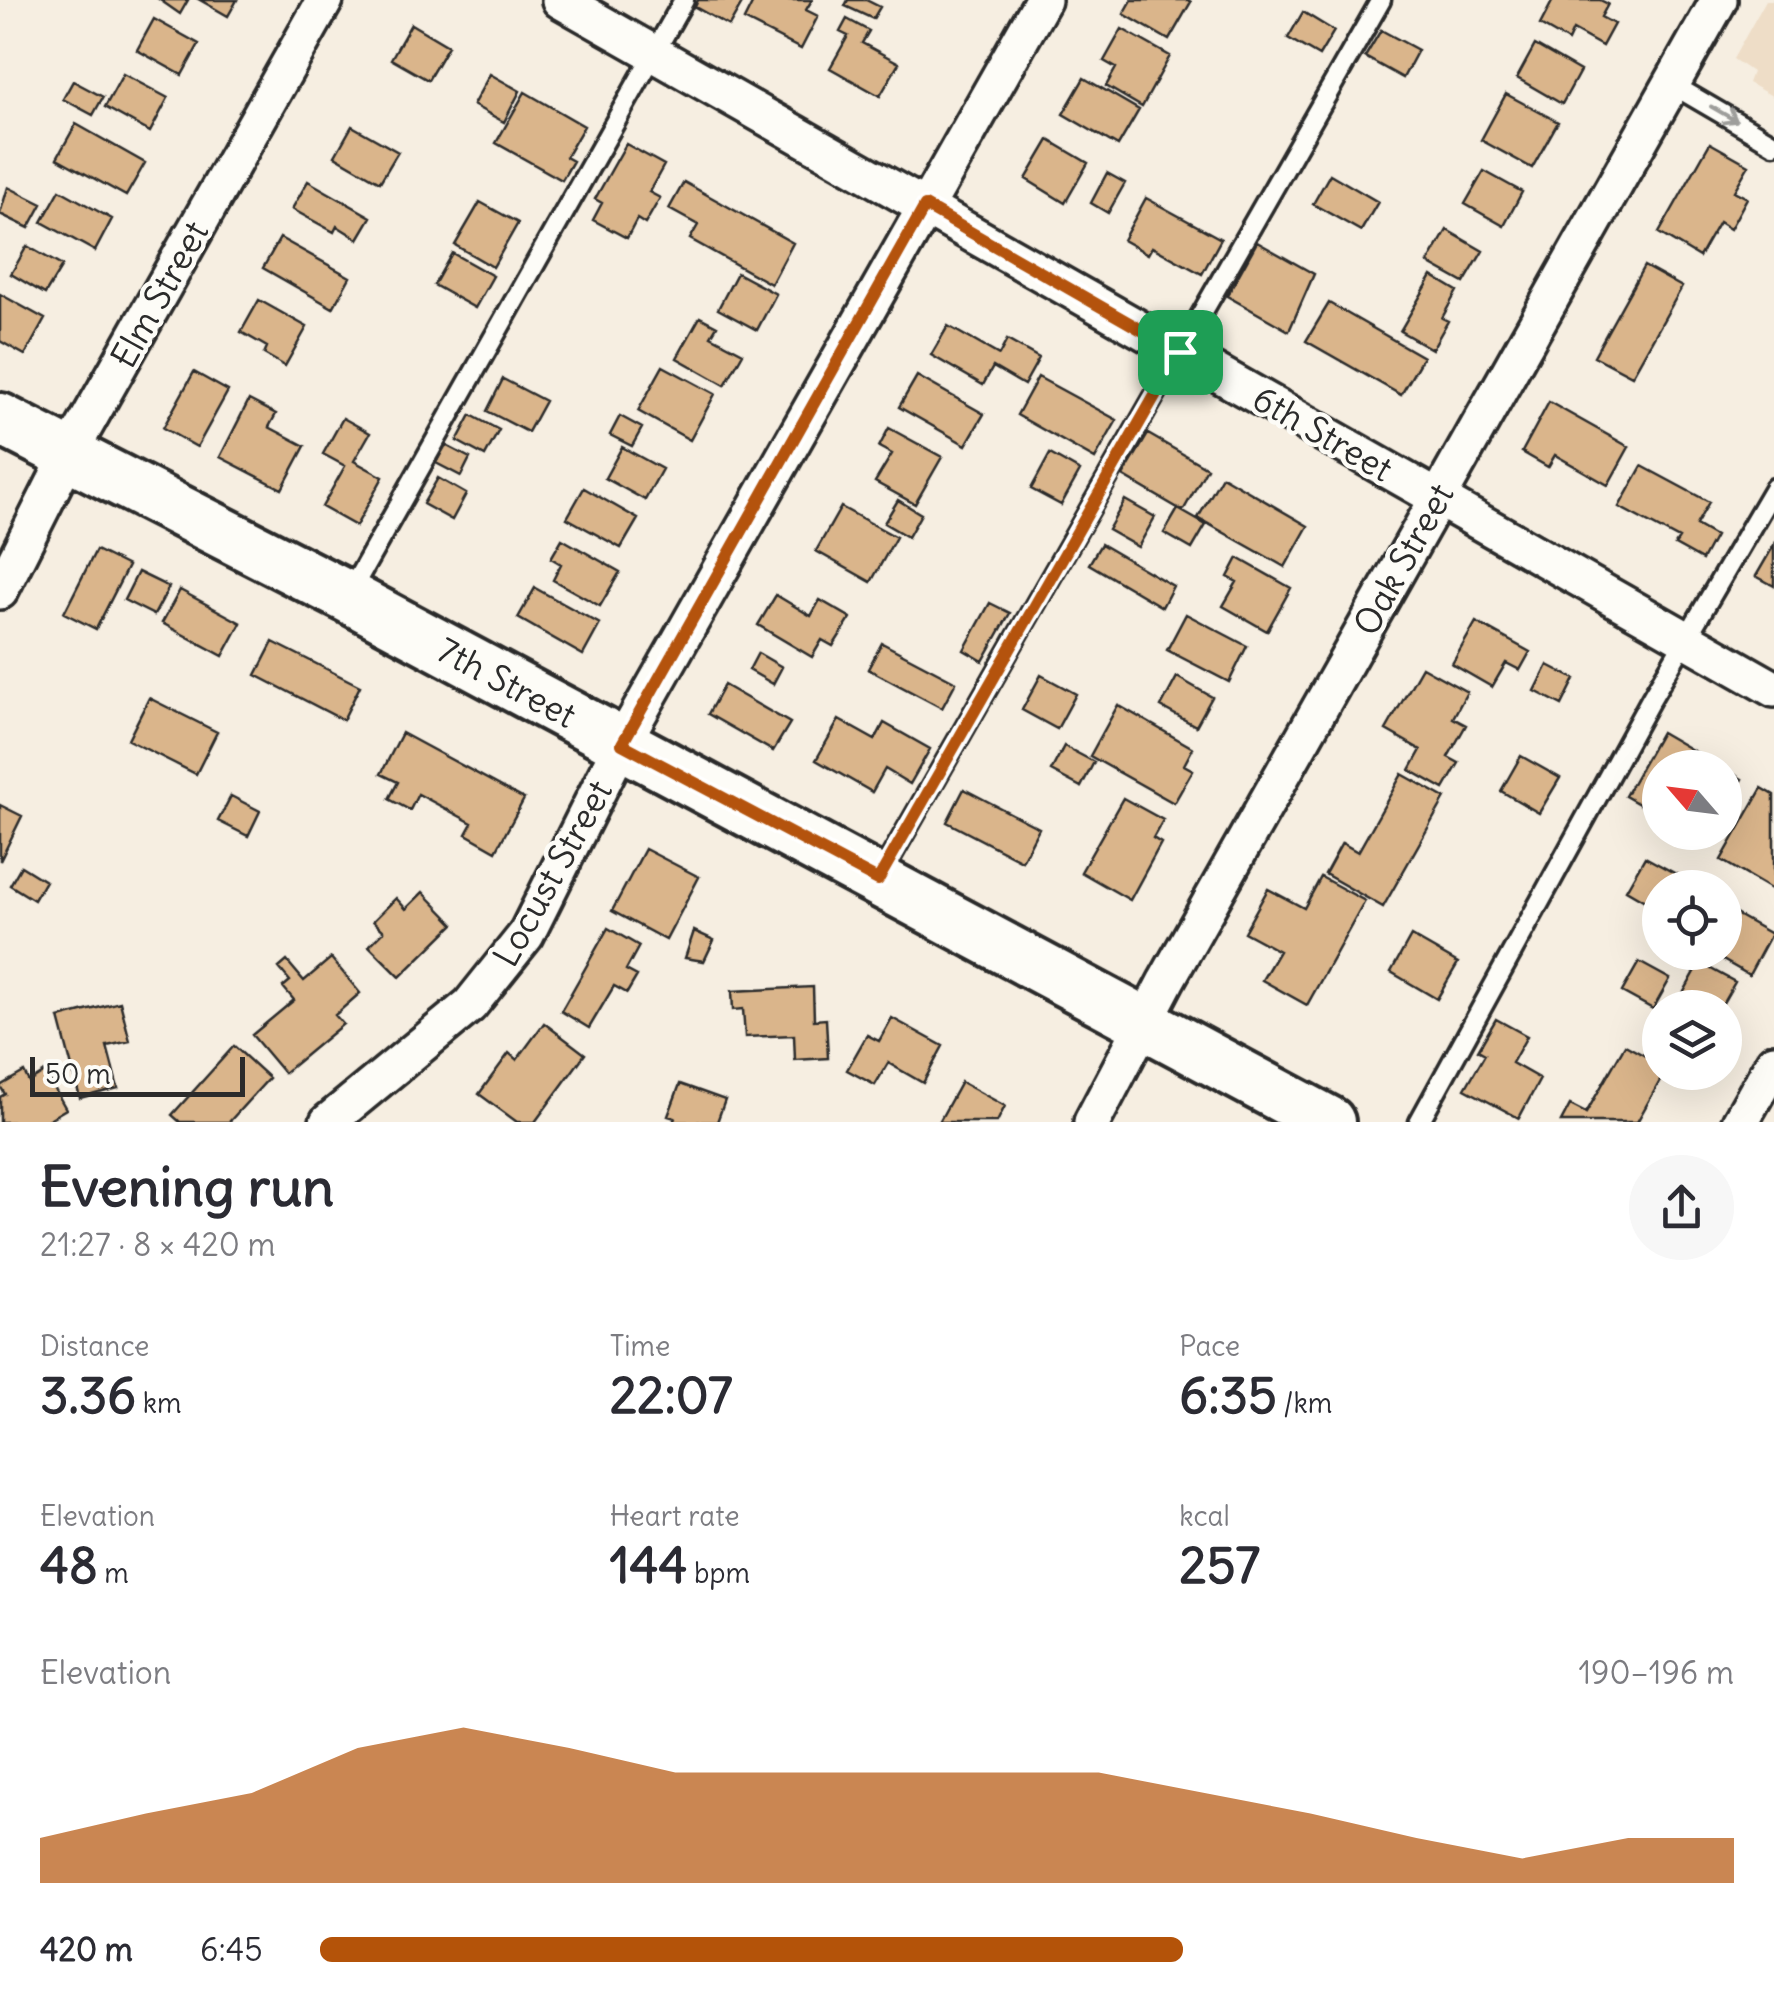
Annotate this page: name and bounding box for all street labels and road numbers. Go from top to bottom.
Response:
street label: Elm Street [101,213,217,375]
street label: 6th Street [1245,375,1401,491]
street label: Oak Street [1343,475,1463,643]
street label: 7th Street [430,627,584,737]
street label: Locust Street [483,772,621,974]

